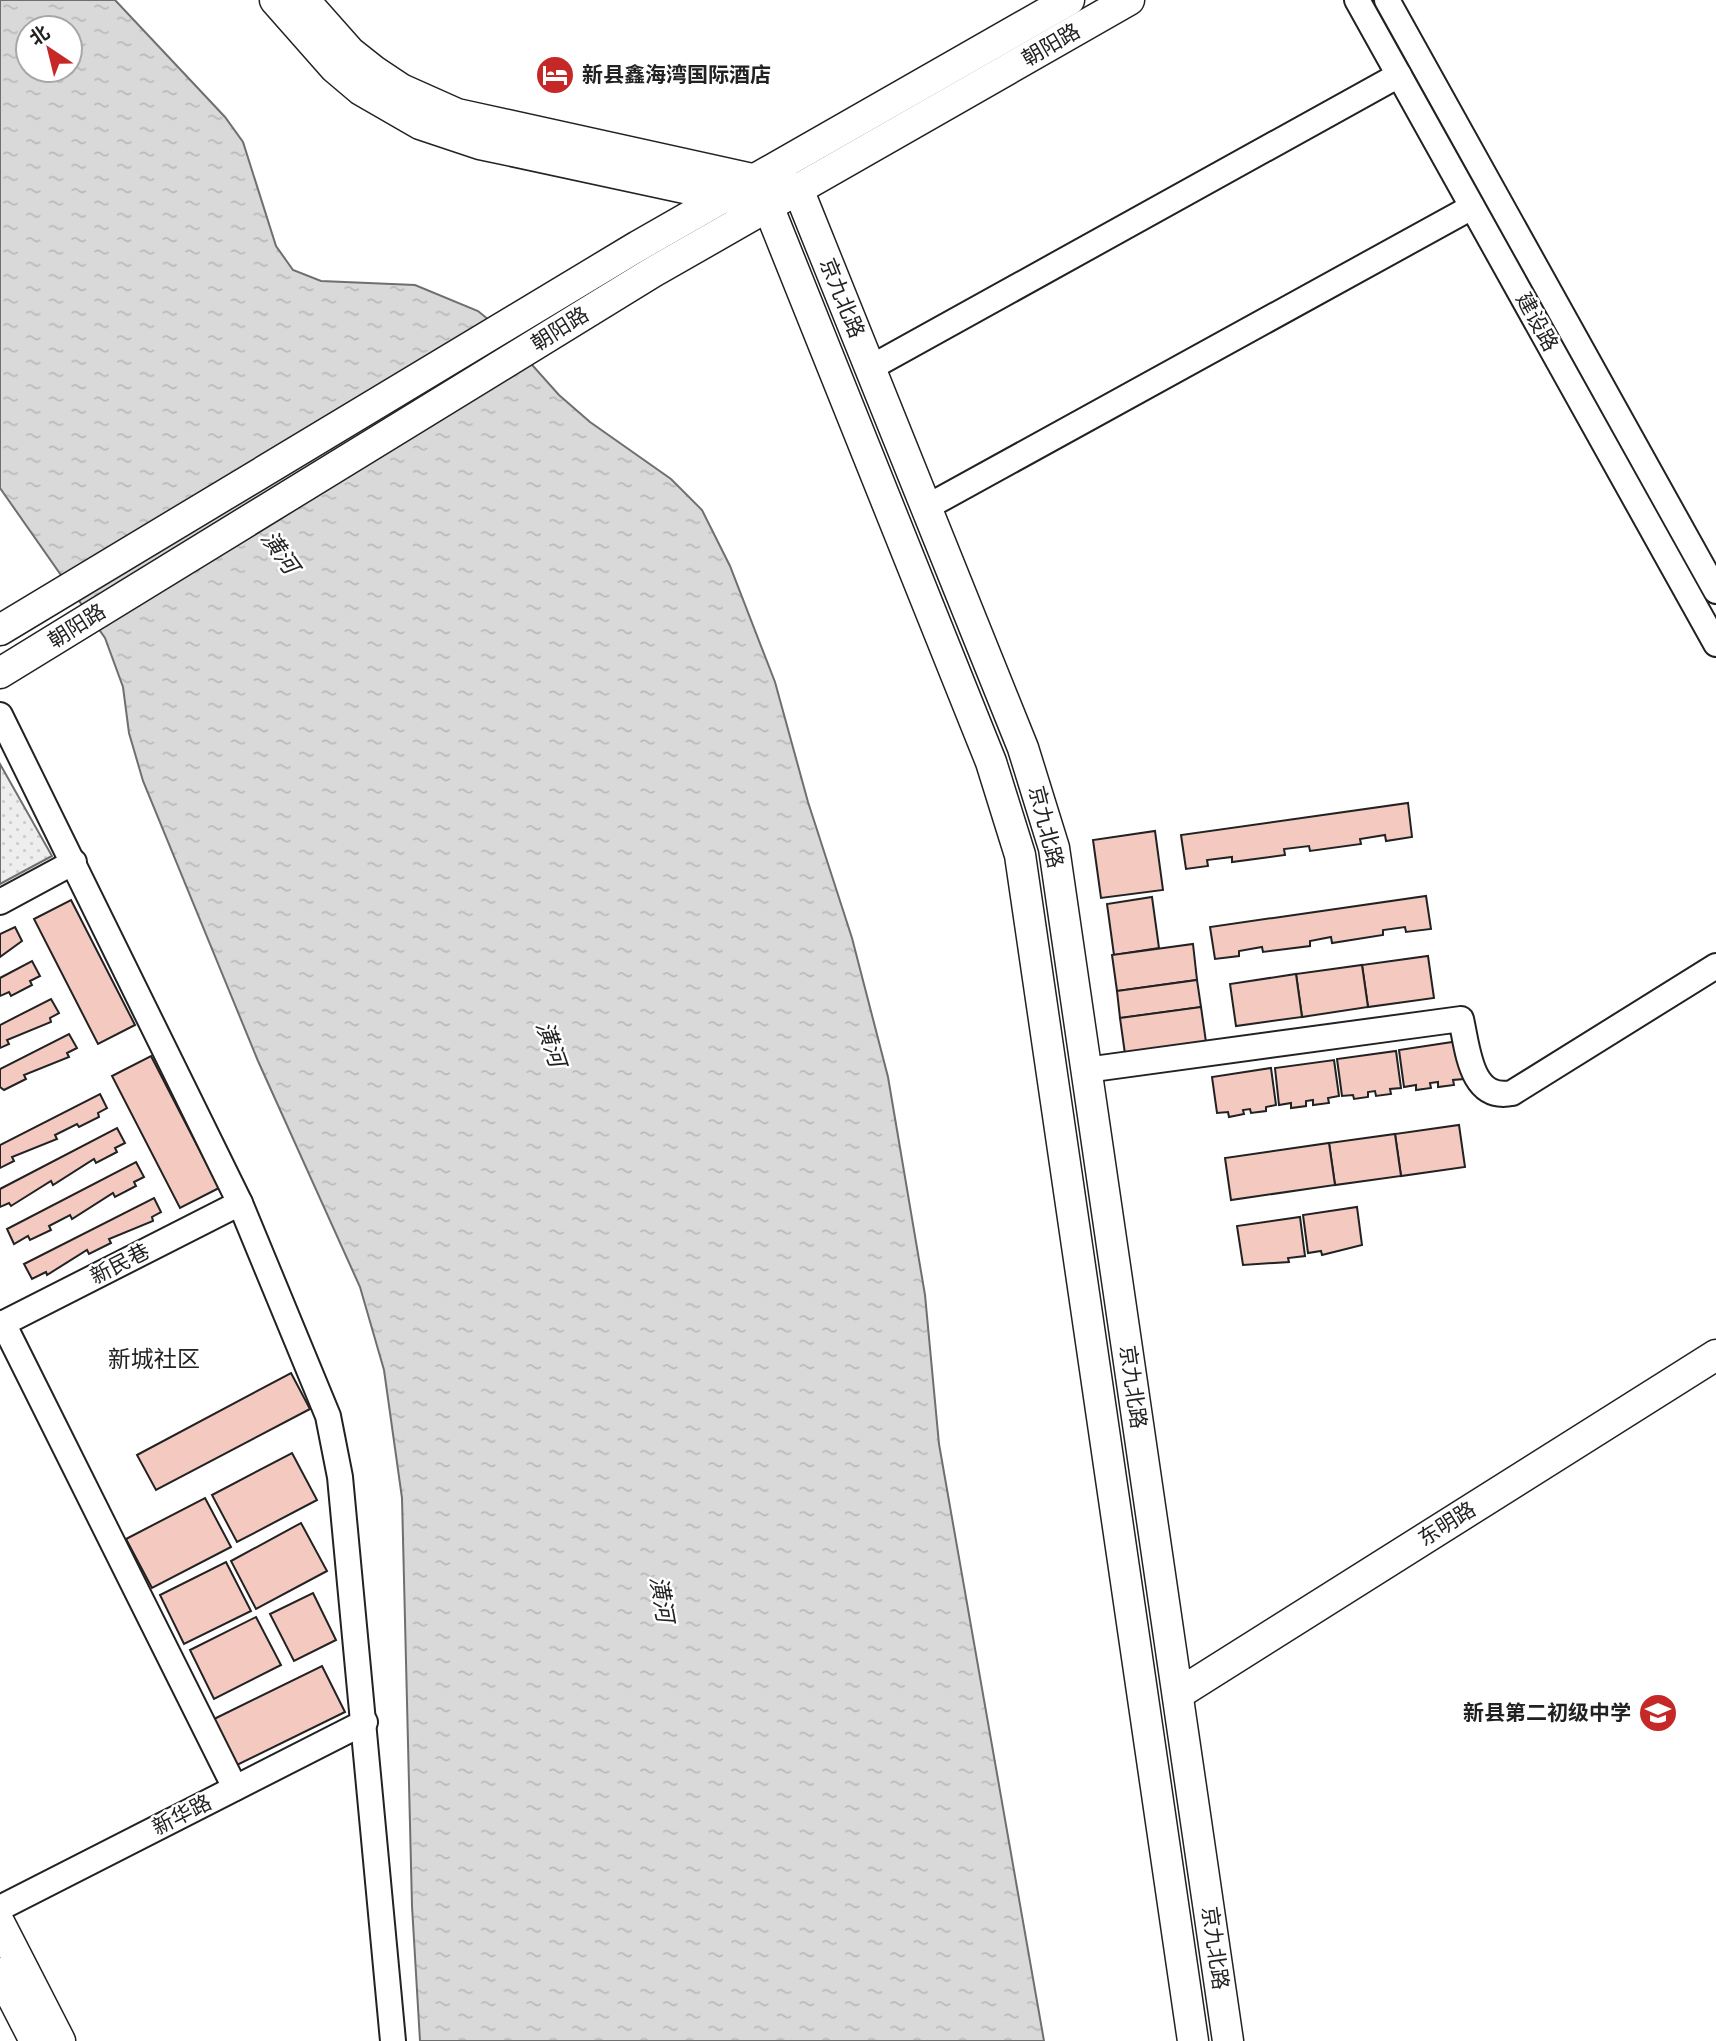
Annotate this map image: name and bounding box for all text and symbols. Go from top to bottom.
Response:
north arrow [14,14,84,84]
street label: 朝阳路 [1017,17,1084,71]
text: 北 [25,20,54,50]
hotel icon: 新县鑫海湾国际酒店 [534,54,576,96]
place label: 新县鑫海湾国际酒店 [582,61,771,87]
street label: 京九北路 [815,254,871,341]
street label: 建设路 [1511,288,1565,355]
street label: 朝阳路 [526,300,593,356]
water label: 潢河 [255,525,308,582]
street label: 朝阳路 [43,597,110,653]
street label: 京九北路 [1024,783,1070,871]
water label: 潢河 [530,1017,574,1074]
street label: 新民巷 [86,1237,154,1289]
street label: 京九北路 [1115,1343,1153,1430]
district label: 新城社区 [108,1344,200,1373]
street label: 东明路 [1413,1495,1480,1551]
water label: 潢河 [644,1574,681,1628]
school or university icon: 新县第二初级中学 [1637,1692,1679,1734]
place label: 新县第二初级中学 [1463,1699,1631,1725]
street label: 新华路 [148,1788,216,1840]
street label: 京九北路 [1197,1904,1235,1991]

